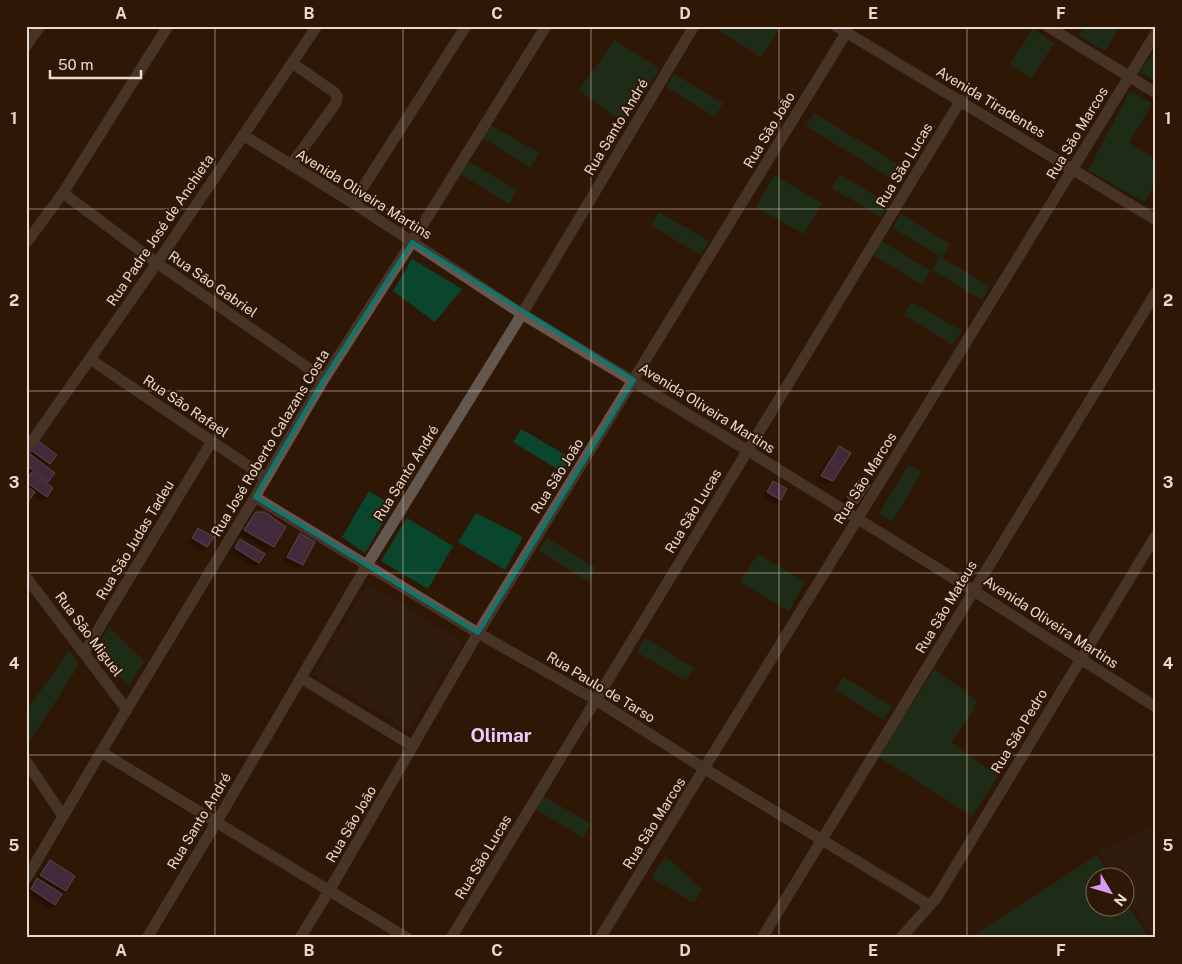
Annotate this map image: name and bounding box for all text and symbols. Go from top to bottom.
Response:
text: A [115,4,127,23]
text: B [304,4,315,23]
text: C [491,4,503,23]
text: D [679,4,691,23]
text: E [868,4,878,23]
text: F [1056,4,1066,23]
scale bar [50,48,141,80]
text: 50 m [58,56,93,73]
street label: Avenida Tiradentes [934,63,1048,141]
street label: Rua Santo André [581,76,651,178]
street label: Rua São Marcos [1043,84,1111,182]
street label: Rua São João [740,89,798,171]
text: 1 [11,109,17,128]
text: 1 [1165,109,1171,128]
street label: Rua São Lucas [873,120,935,210]
street label: Avenida Oliveira Martins [293,146,435,242]
street label: Rua Padre José de Anchieta [103,151,217,309]
street label: Rua São Gabriel [166,248,260,320]
text: 2 [9,291,19,310]
text: 2 [1163,291,1173,310]
street label: Rua José Roberto Calazans Costa [208,347,332,539]
street label: Avenida Oliveira Martins [636,360,778,456]
street label: Rua São Rafael [140,372,232,440]
street label: Rua Santo André [370,422,442,524]
street label: Rua São Marcos [830,429,900,527]
street label: Rua São João [527,435,587,517]
street label: Rua São Lucas [662,466,724,556]
text: 3 [9,473,19,492]
text: 3 [1163,473,1173,492]
street label: Rua São Judas Tadeu [93,477,177,603]
street label: Rua São Mateus [912,558,980,656]
street label: Avenida Oliveira Martins [981,573,1121,671]
street label: Rua São Miguel [52,589,126,679]
street label: Rua Paulo de Tarso [544,648,658,726]
text: 4 [9,654,20,673]
text: 4 [1163,654,1174,673]
street label: Rua São Pedro [988,686,1050,776]
district label: Olimar [470,724,532,746]
street label: Rua Santo André [164,770,234,872]
street label: Rua São Marcos [619,774,689,872]
street label: Rua São João [323,783,379,865]
street label: Rua São Lucas [452,812,514,902]
text: 5 [9,836,20,855]
text: 5 [1163,836,1174,855]
north arrow [1084,866,1134,916]
text: N [1111,891,1130,909]
text: A [115,941,127,960]
text: B [304,941,315,960]
text: C [491,941,503,960]
text: D [679,941,691,960]
text: E [868,941,878,960]
text: F [1056,941,1066,960]

